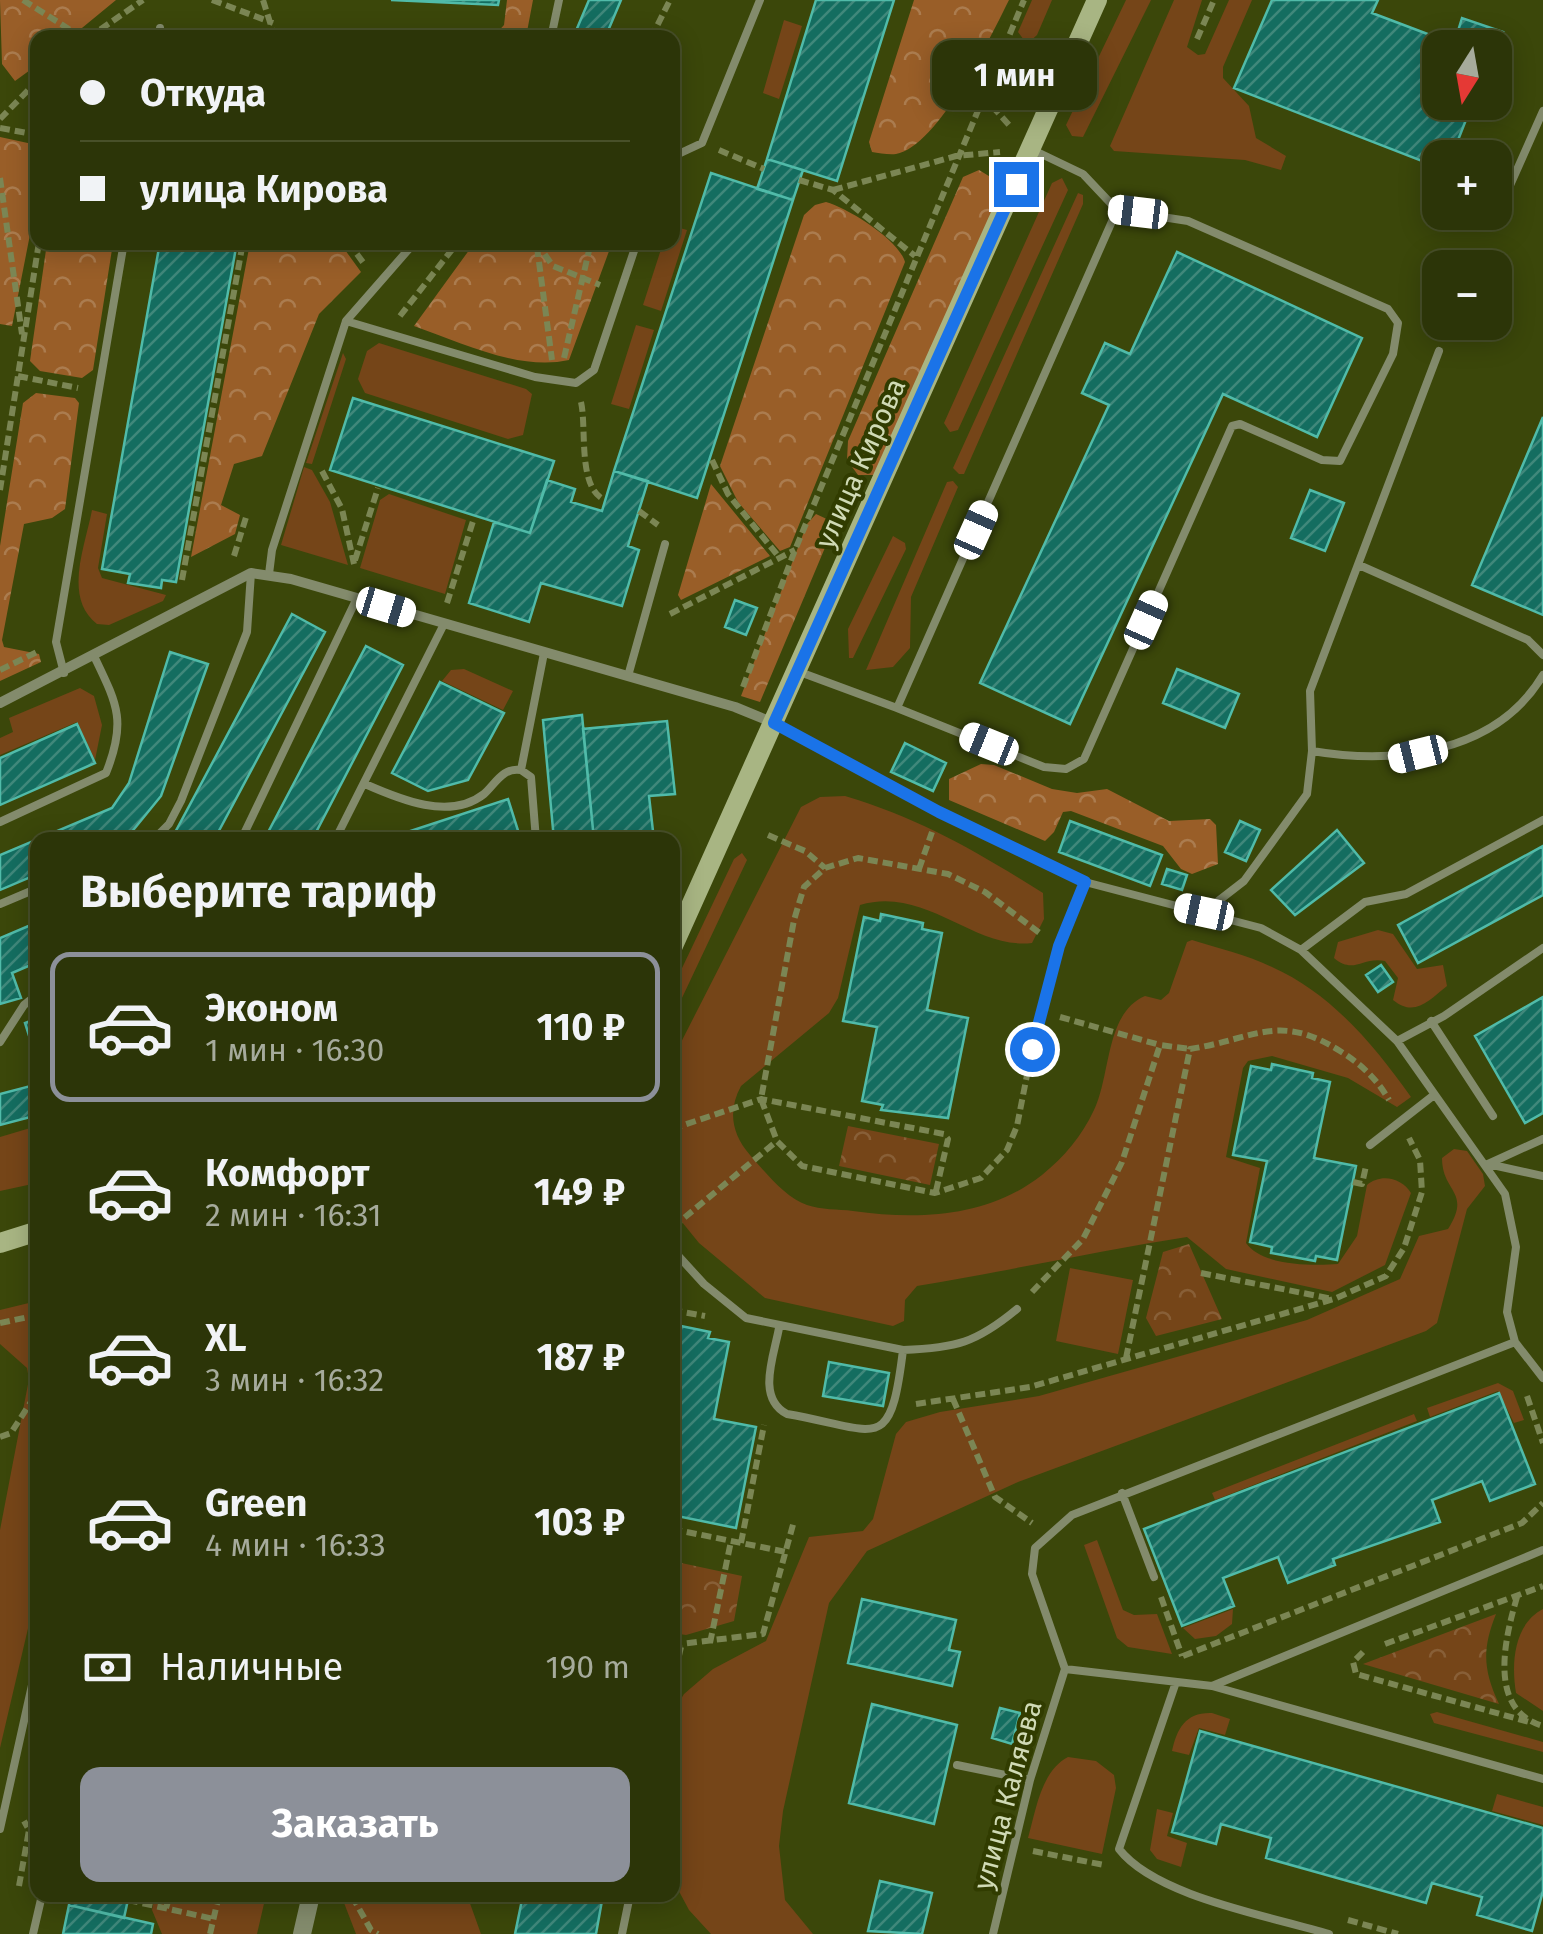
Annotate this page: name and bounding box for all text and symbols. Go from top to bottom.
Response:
north arrow [1422,30,1512,120]
map controls [1422,30,1512,340]
callout: 1 мин [934,39,1098,109]
text: 1 мин [974,56,1055,94]
text: Откуда [140,70,266,116]
button: + [1422,140,1512,230]
route end [994,162,1039,207]
text: улица Кирова [140,166,388,212]
car [1106,193,1170,231]
button: − [1422,250,1512,340]
street label: улица Кирова [808,373,913,553]
car [950,496,1002,564]
car [353,584,419,630]
car [1120,586,1172,654]
car [956,719,1022,769]
car [1385,732,1451,776]
text: Выберите тариф [80,865,437,919]
car [1172,891,1236,933]
icon: car [85,982,175,1072]
text: Эконом [205,985,338,1031]
text: 110 ₽ [537,1004,625,1050]
route start [1010,1027,1055,1072]
text: 1 мин · 16:30 [205,1031,384,1069]
icon: car [85,1147,175,1237]
text: Комфорт [205,1150,369,1196]
text: 149 ₽ [534,1169,625,1215]
text: 2 мин · 16:31 [205,1196,382,1234]
icon: car [85,1312,175,1402]
text: XL [205,1315,247,1361]
text: 187 ₽ [536,1334,625,1380]
text: 3 мин · 16:32 [205,1361,384,1399]
icon: car [85,1477,175,1567]
text: Green [205,1480,308,1526]
text: 103 ₽ [534,1499,625,1545]
text: 4 мин · 16:33 [205,1526,386,1564]
icon: cash [80,1640,135,1695]
text: Наличные [160,1644,343,1690]
text: 190 m [546,1648,630,1686]
street label: улица Каляева [966,1697,1049,1893]
button: Заказать [80,1767,630,1882]

